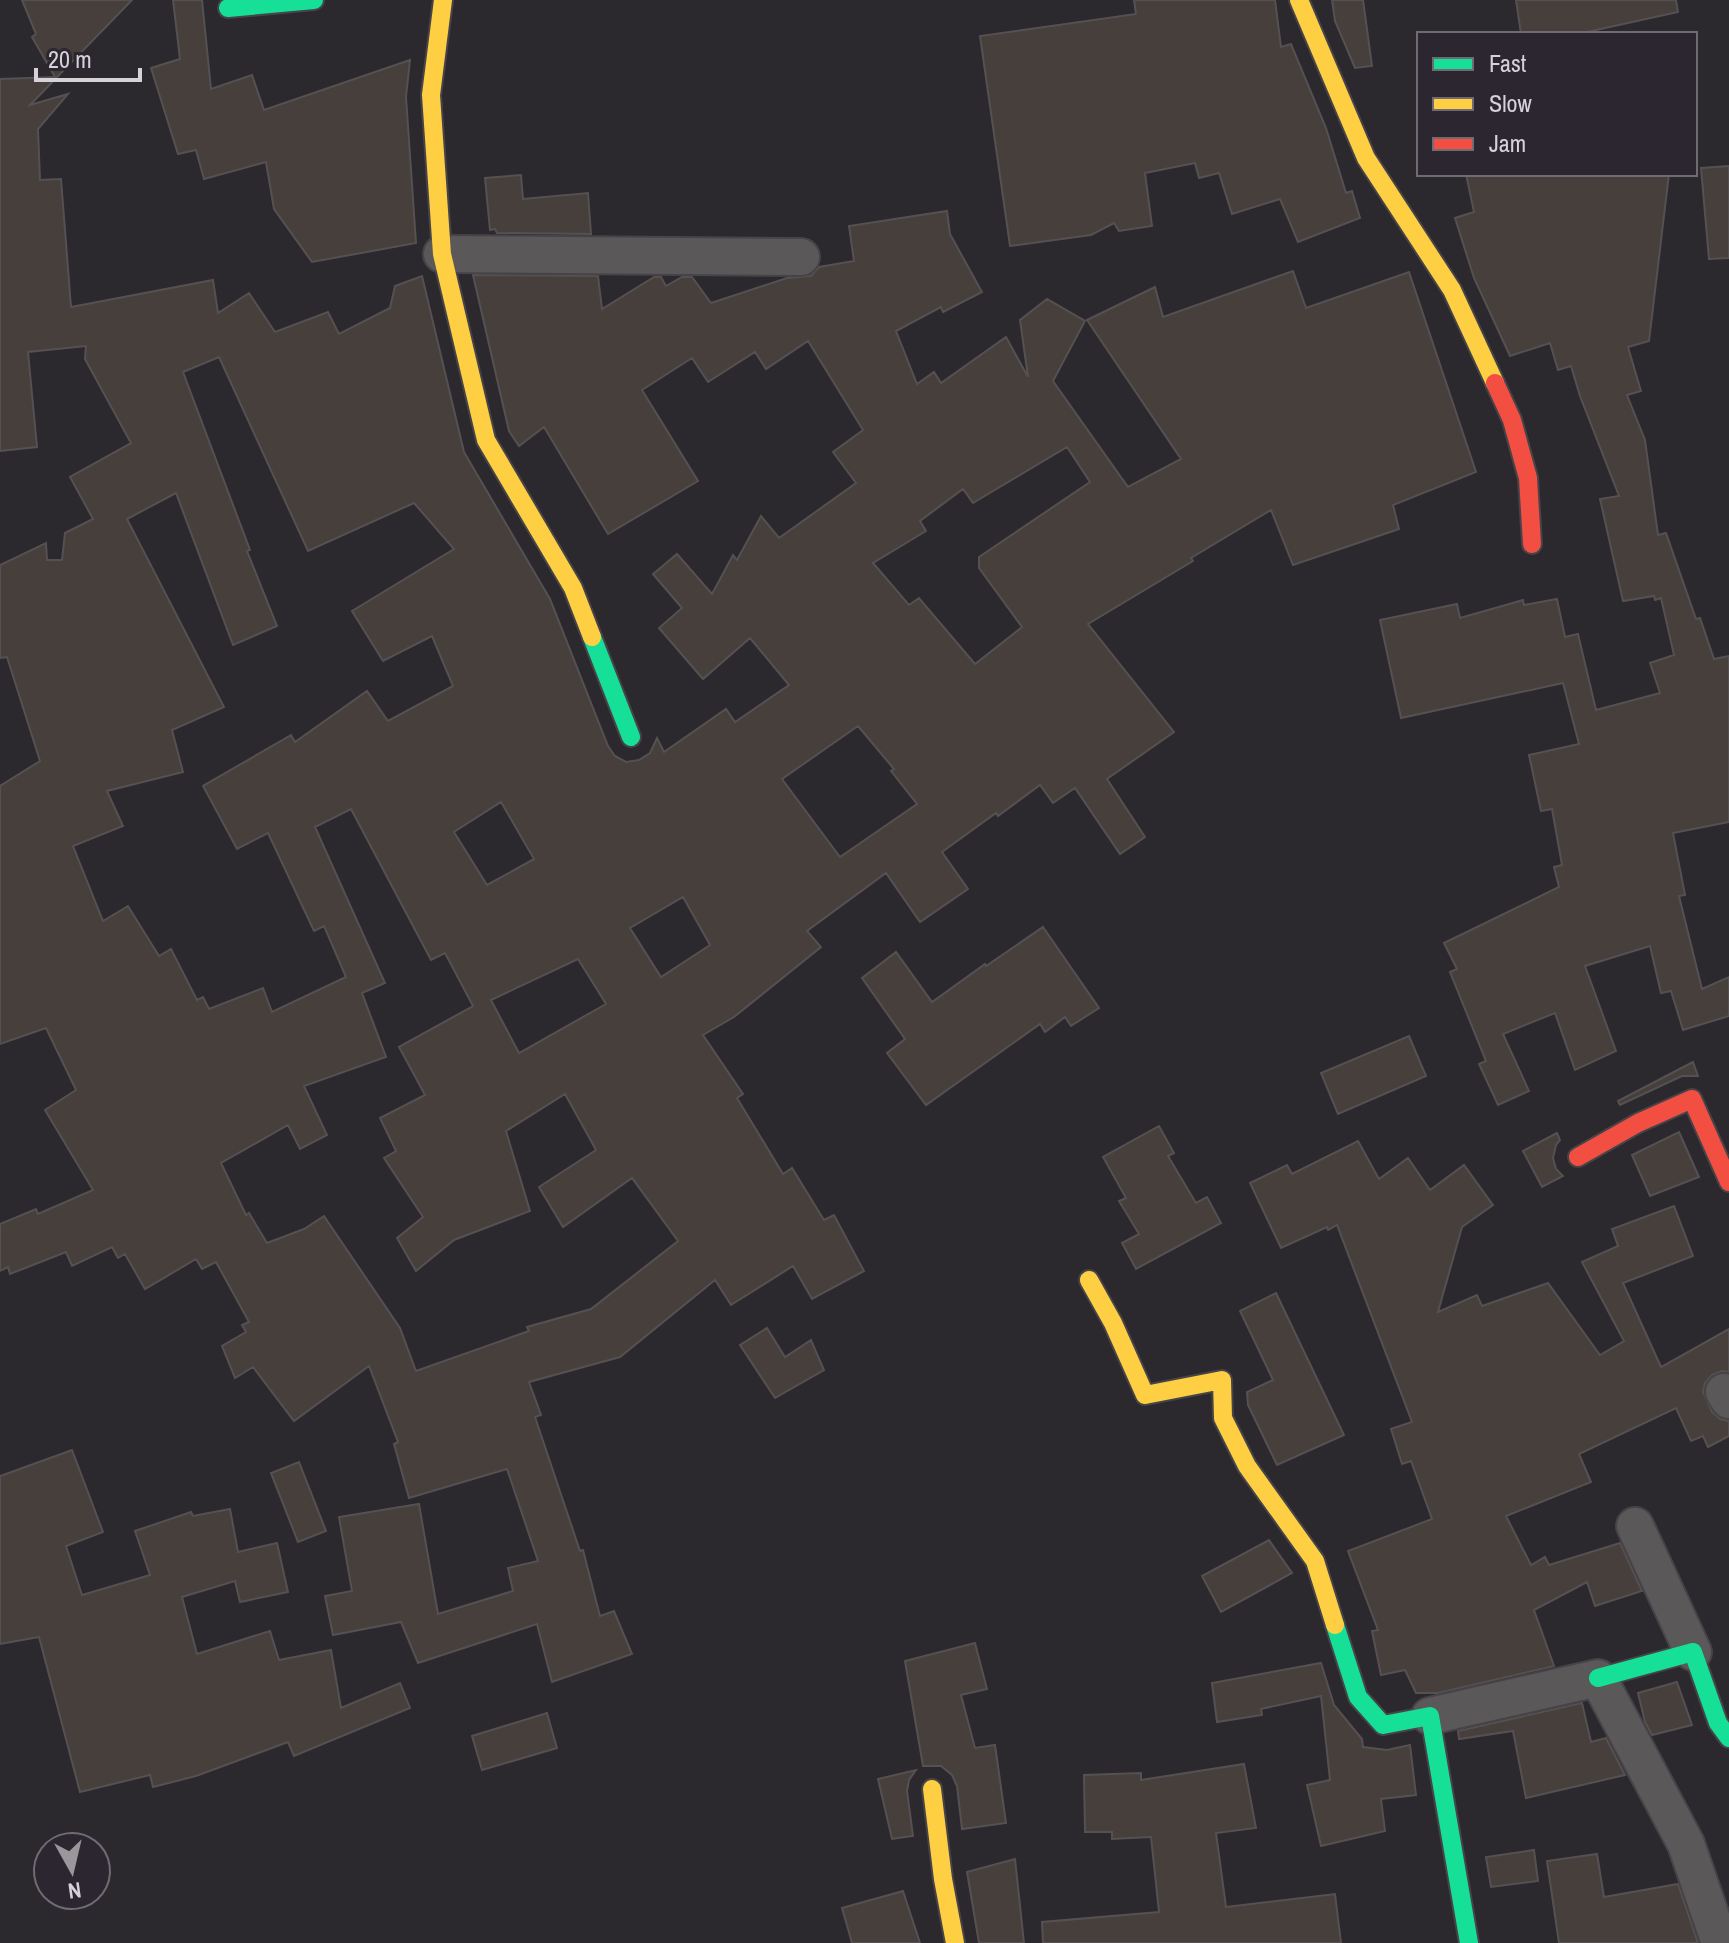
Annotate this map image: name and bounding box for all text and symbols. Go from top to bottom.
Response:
scale bar [36,32,140,82]
legend [1417,32,1697,176]
text: 20 m [48,43,92,75]
text: Fast [1489,47,1527,79]
text: Slow [1489,87,1532,119]
text: Jam [1489,127,1526,159]
north arrow [32,1831,112,1911]
text: N [66,1875,83,1907]

